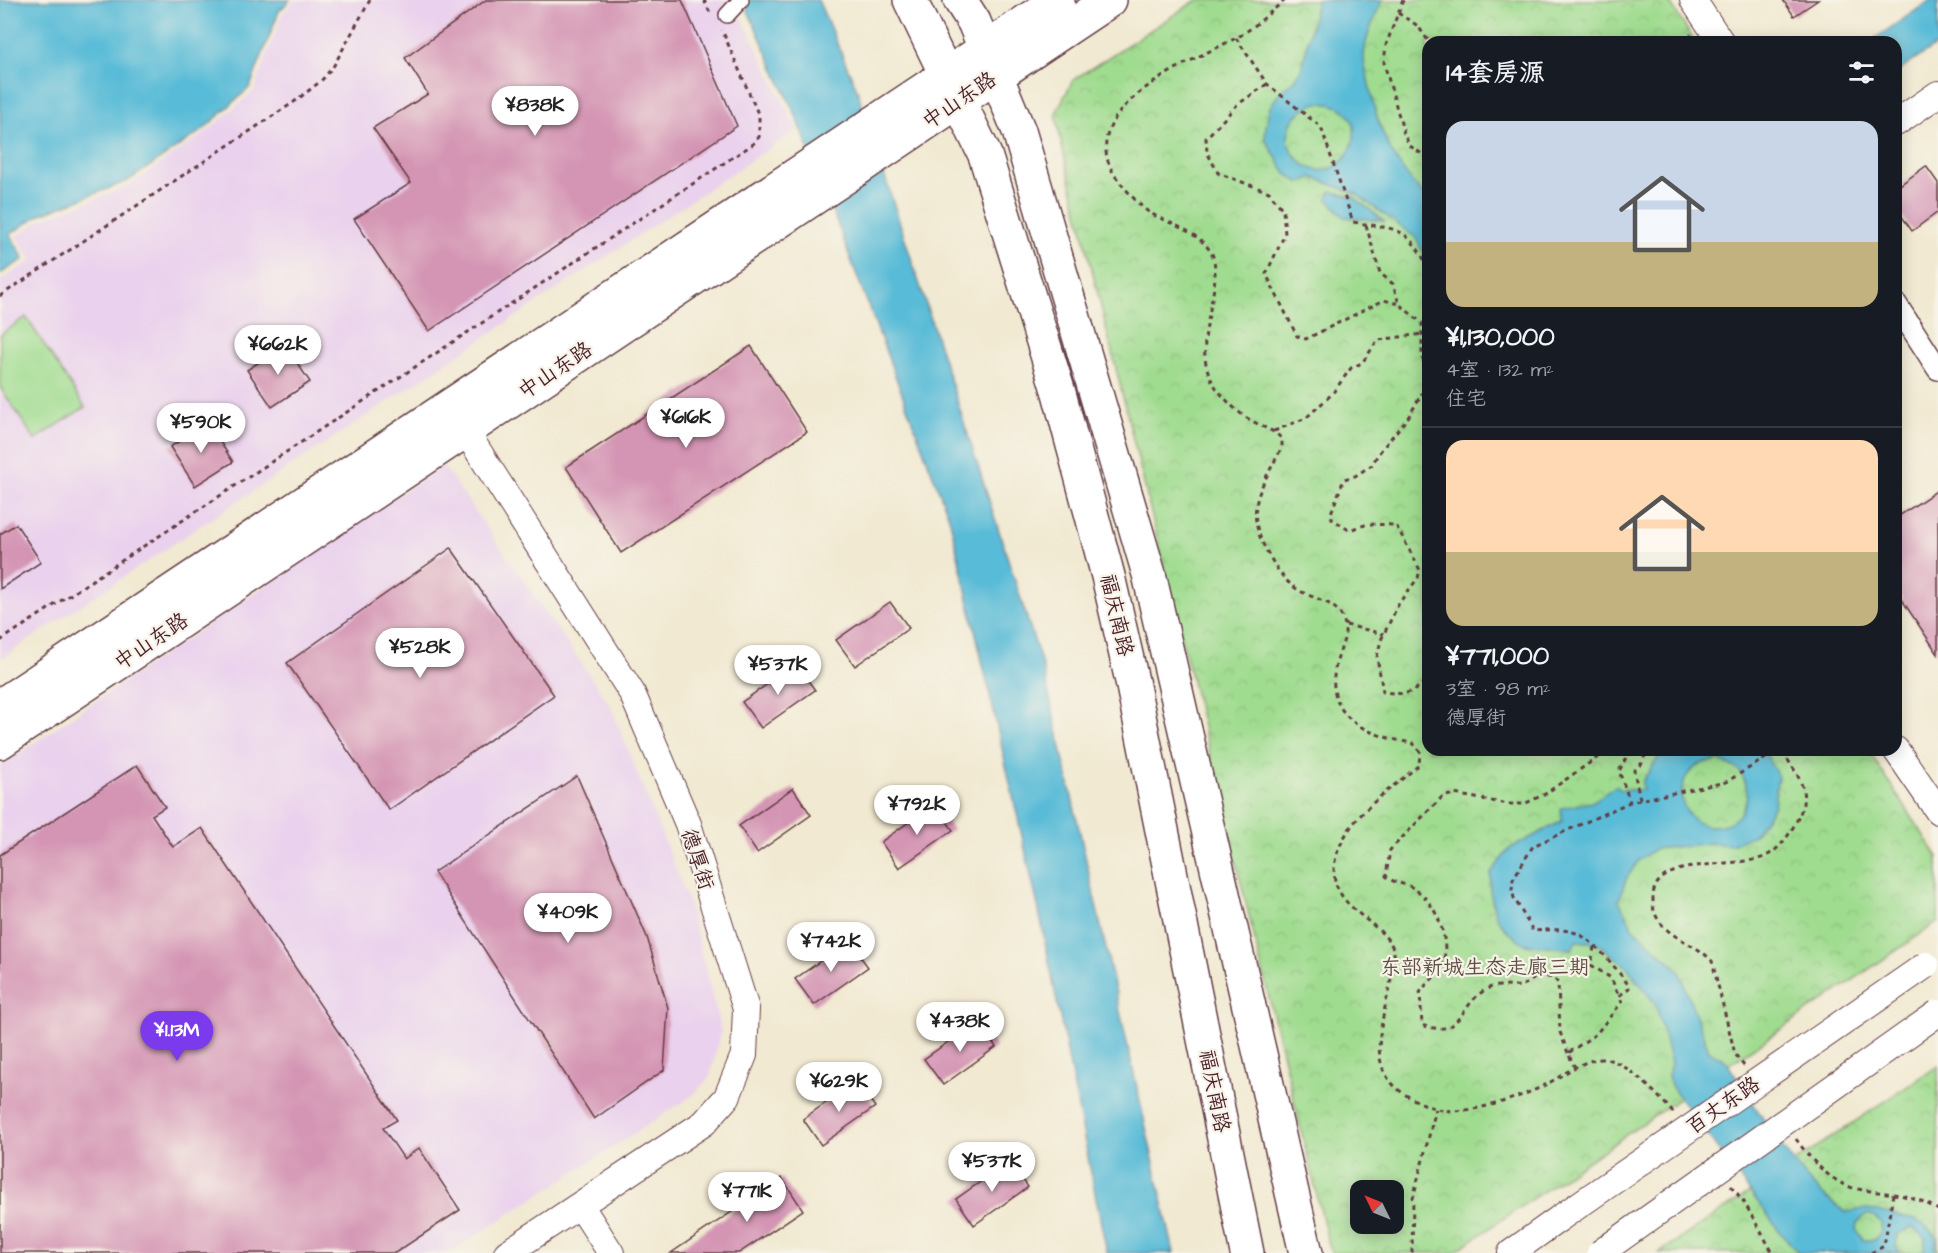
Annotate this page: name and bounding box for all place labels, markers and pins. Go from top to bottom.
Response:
pin: ¥838K [493,86,577,137]
pin: ¥662K [236,325,320,376]
pin: ¥616K [644,398,728,449]
pin: ¥590K [159,403,243,454]
pin: ¥528K [378,628,462,679]
pin: ¥537K [736,645,820,696]
pin: ¥792K [875,785,959,836]
pin: ¥409K [526,893,610,944]
pin: ¥742K [789,922,873,973]
pin: ¥438K [918,1002,1002,1053]
pin: ¥1.13M [128,1011,226,1062]
pin: ¥629K [797,1062,881,1113]
pin: ¥537K [950,1142,1034,1193]
pin: ¥771K [705,1172,789,1223]

